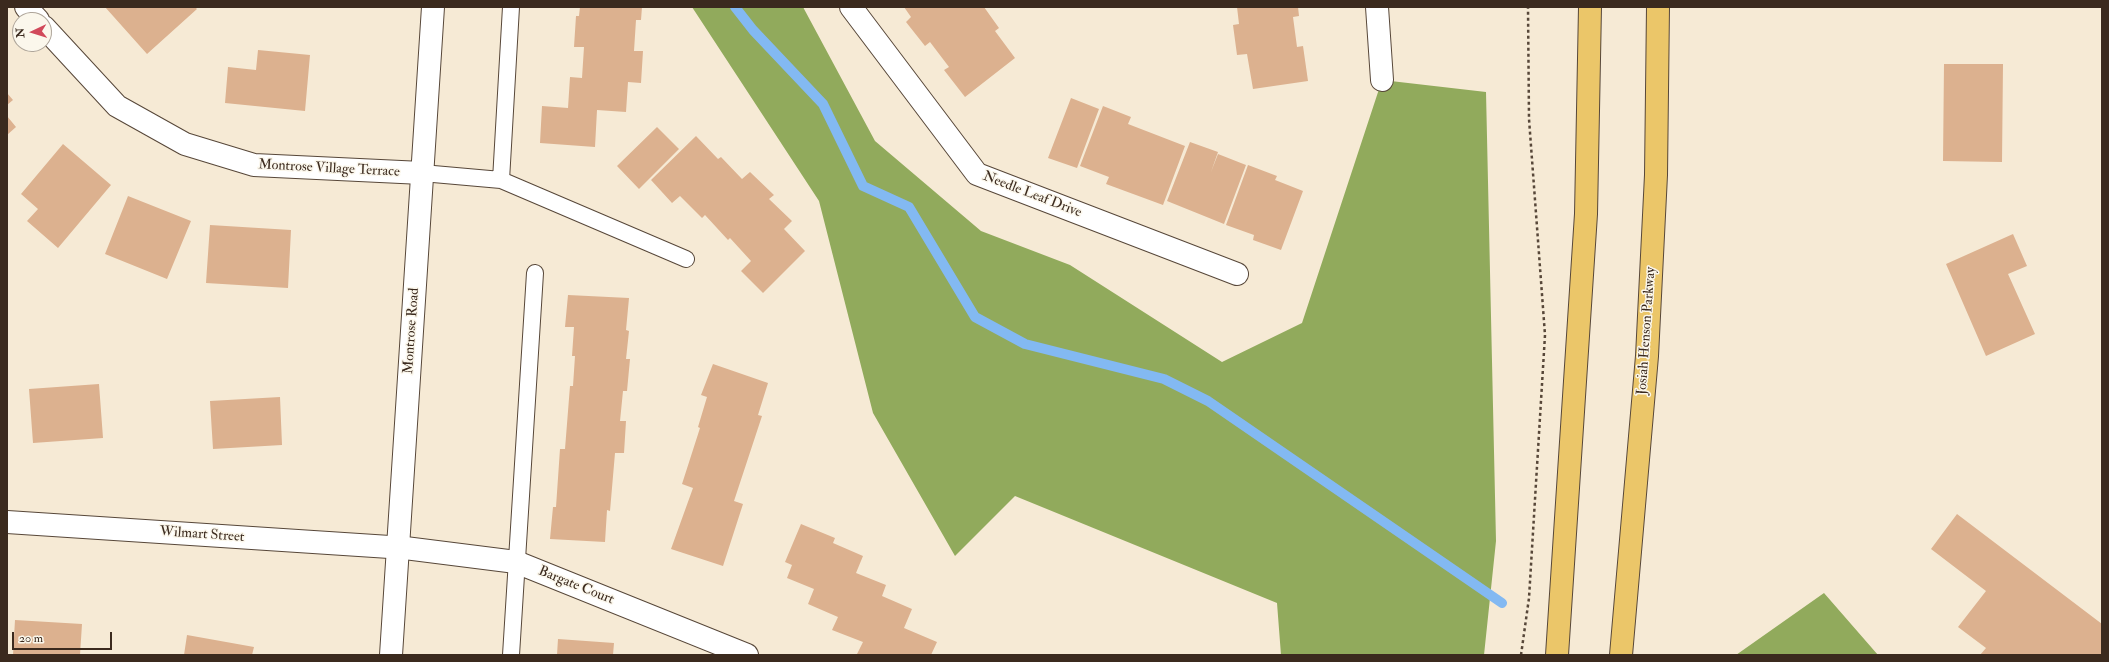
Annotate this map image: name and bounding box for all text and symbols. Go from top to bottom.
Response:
north arrow [12,12,52,52]
text: N [14,27,27,38]
street label: Montrose Village Terrace [258,157,400,181]
street label: Needle Leaf Drive [980,168,1084,222]
street label: Josiah Henson Parkway [1634,266,1660,396]
street label: Montrose Road [401,287,423,375]
street label: Wilmart Street [159,524,245,546]
street label: Bargate Court [536,563,616,609]
scale bar [14,624,114,650]
text: 20 m [19,631,43,646]

